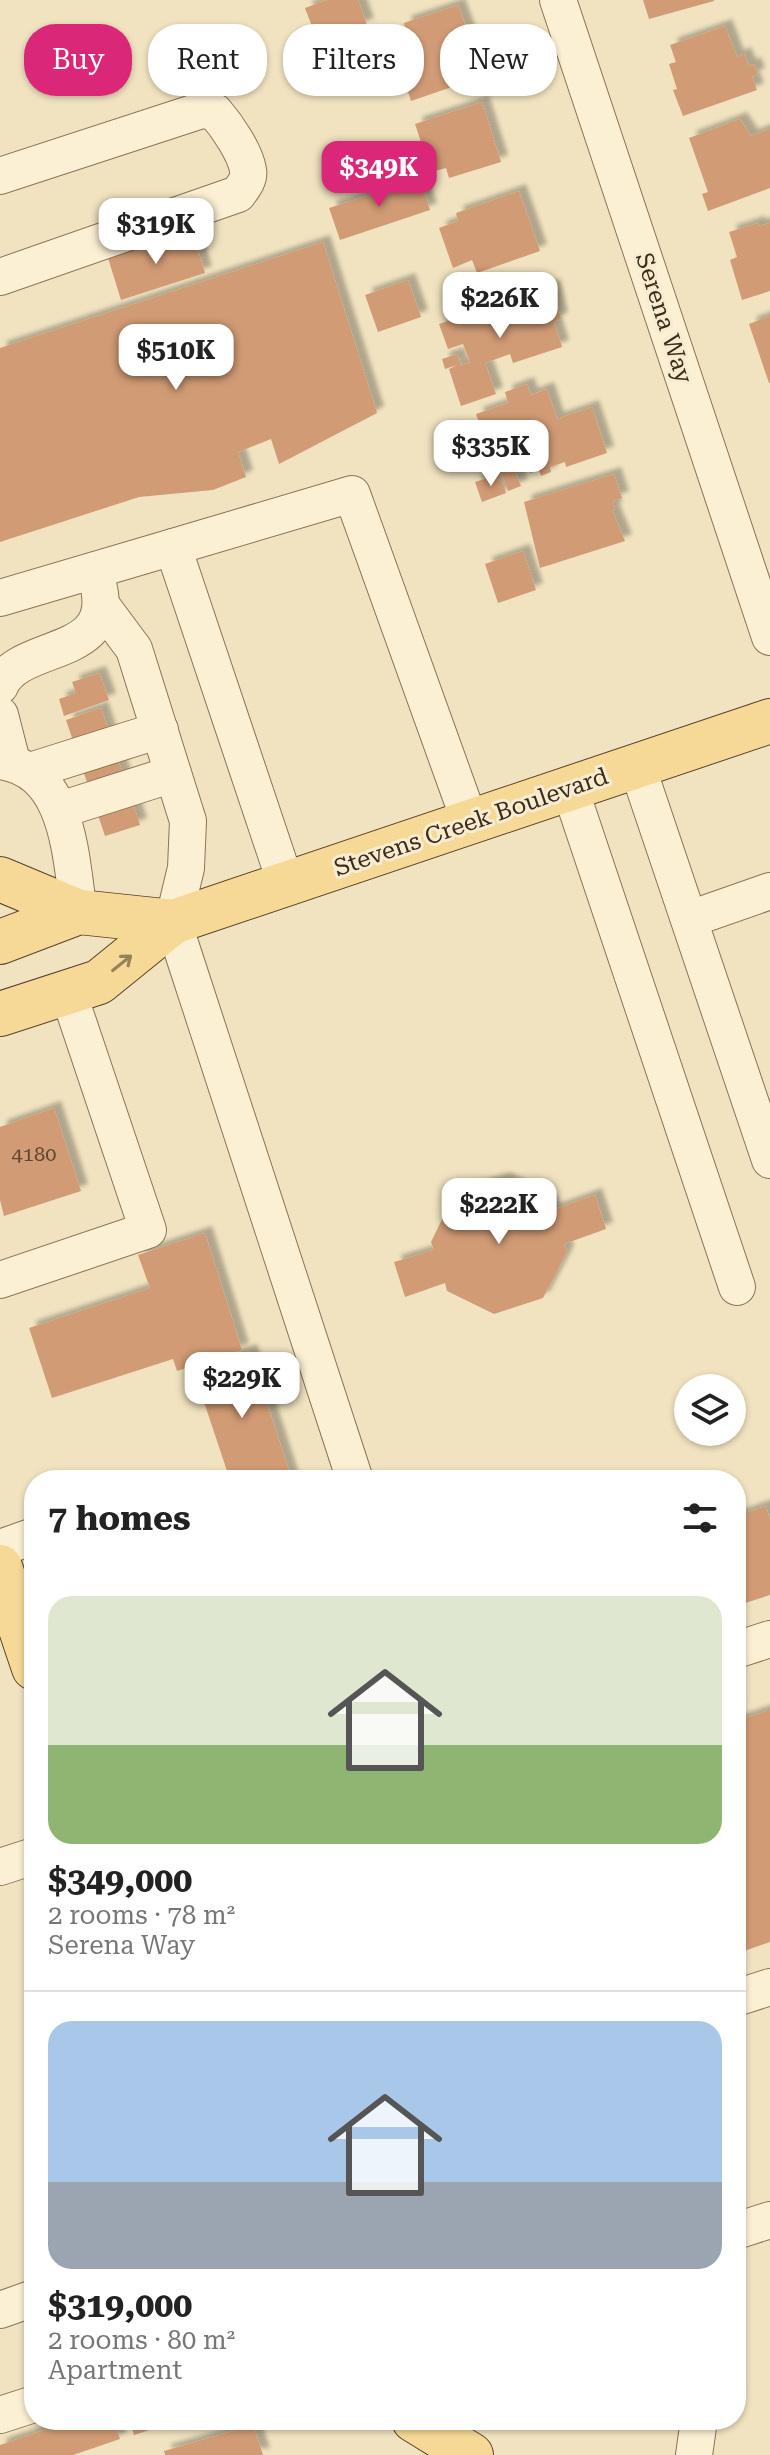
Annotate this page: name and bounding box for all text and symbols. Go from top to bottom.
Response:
chip: Buy [24,24,132,96]
chip: Rent [148,24,267,96]
chip: Filters [283,24,424,96]
chip: New [440,24,557,96]
pin: $349K [323,141,435,209]
text: $349K [340,152,418,182]
pin: $319K [100,198,212,266]
text: $319K [117,209,195,239]
street label: Serena Way [630,249,699,388]
pin: $226K [444,272,556,340]
text: $226K [461,283,539,313]
pin: $510K [120,324,232,392]
text: $510K [137,335,215,365]
pin: $335K [435,420,547,488]
text: $335K [452,431,530,461]
street label: Stevens Creek Boulevard [330,762,612,882]
one-way arrow [111,954,132,972]
house number: 4180 [12,1142,56,1166]
pin: $222K [443,1178,555,1246]
text: $222K [460,1189,538,1219]
pin: $229K [186,1352,298,1420]
text: $229K [203,1363,281,1393]
map controls [674,1374,746,1446]
button: layers [674,1374,746,1446]
icon: filters [678,1496,722,1540]
text: 7 homes [48,1498,191,1538]
icon: home [313,1648,457,1792]
text: $349,000 [48,1860,192,1900]
text: 2 rooms · 78 m² [48,1900,235,1930]
text: Serena Way [48,1930,195,1960]
icon: home [313,2073,457,2217]
text: $319,000 [48,2285,192,2325]
text: 2 rooms · 80 m² [48,2325,235,2355]
text: Apartment [48,2355,182,2385]

